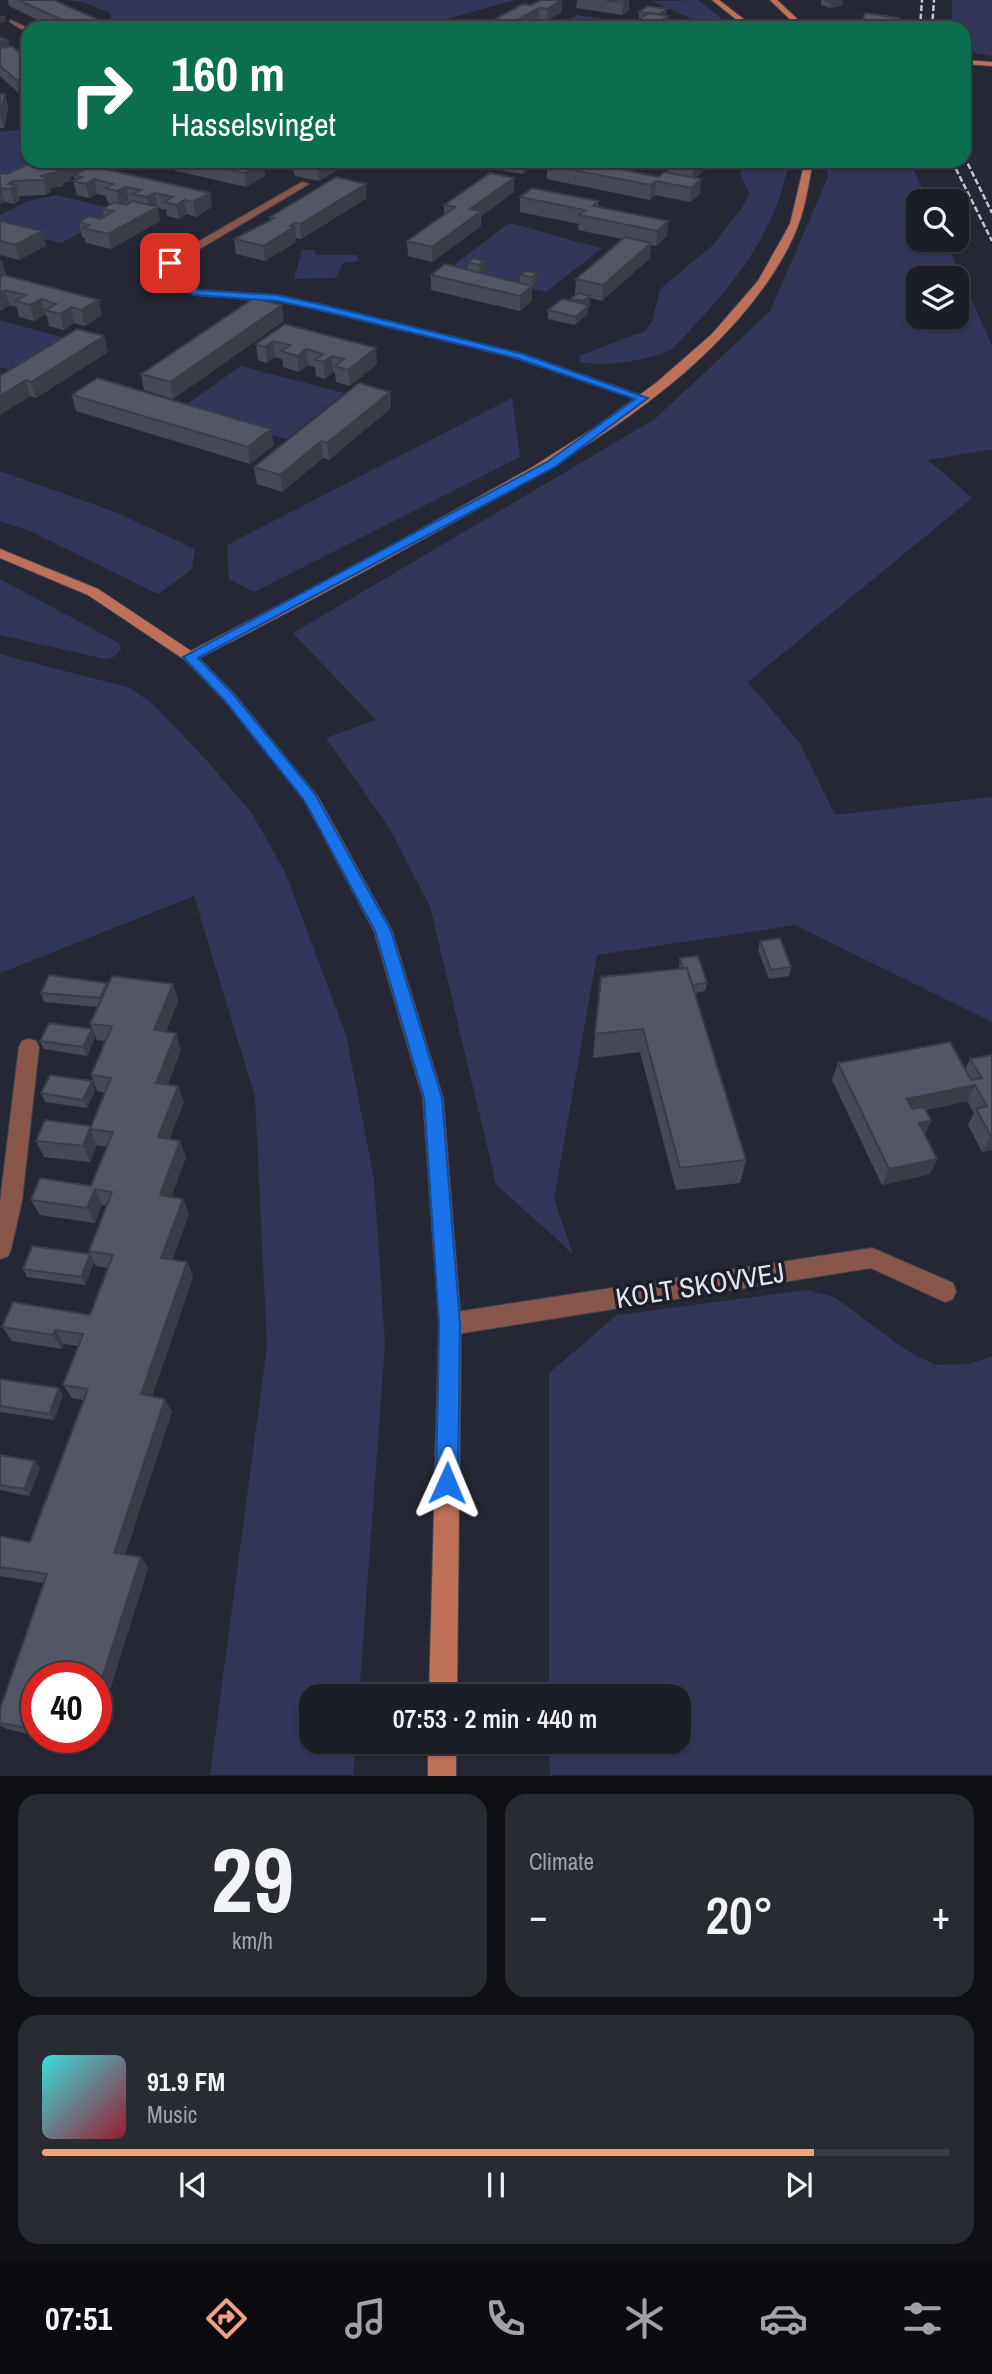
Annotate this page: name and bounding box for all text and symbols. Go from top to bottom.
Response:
text: 160 m [171,40,285,106]
icon: right [56,49,147,140]
text: Hasselsvinget [171,103,336,146]
map controls [906,189,969,329]
button: search [906,189,969,252]
pin [140,233,200,293]
icon: arrive [151,244,189,282]
button: layers [906,266,969,329]
street label: KOLT SKOVVEJ [613,1253,787,1317]
position arrow [410,1446,484,1520]
speed limit sign: 40 [21,1662,112,1753]
text: 07:53 · 2 min · 440 m [393,1701,597,1736]
text: 29 [211,1818,294,1940]
text: Climate [529,1846,594,1877]
text: 20° [705,1880,774,1950]
text: − [529,1890,547,1941]
text: + [932,1890,950,1941]
text: km/h [232,1925,273,1956]
text: 91.9 FM [147,2064,225,2099]
text: Music [147,2099,197,2130]
icon: previous [174,2166,212,2204]
icon: pause [477,2166,515,2204]
icon: next [780,2166,818,2204]
icon: directions [202,2294,251,2343]
icon: music [341,2294,390,2343]
icon: phone [481,2294,530,2343]
icon: climate [620,2294,669,2343]
icon: car [759,2294,808,2343]
icon: filters [898,2294,947,2343]
text: 07:51 [45,2297,112,2340]

